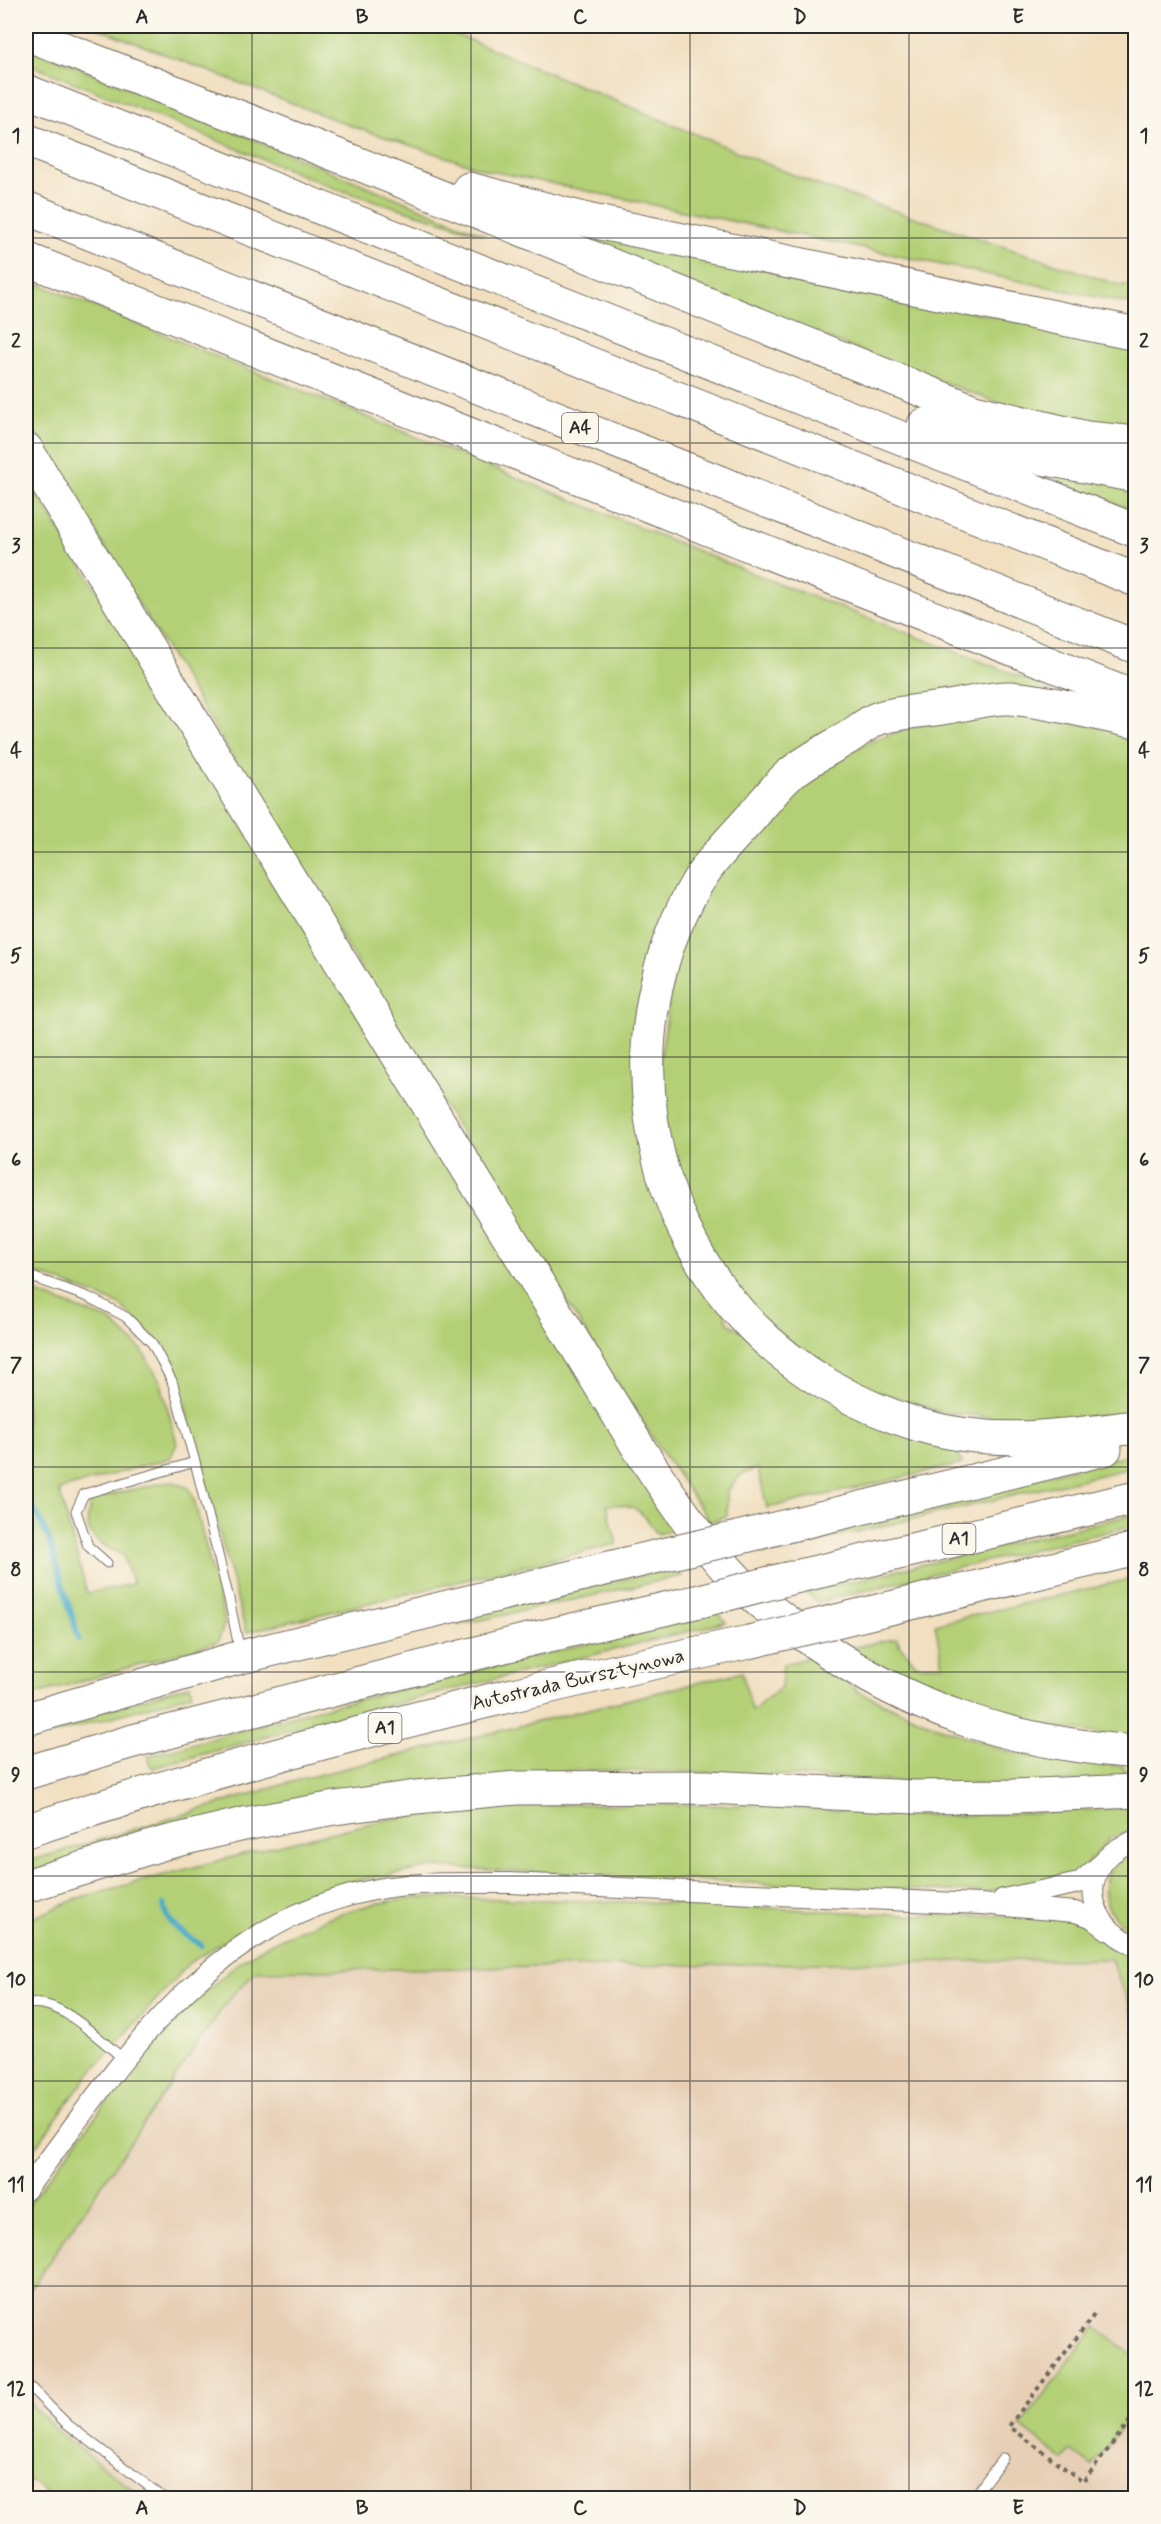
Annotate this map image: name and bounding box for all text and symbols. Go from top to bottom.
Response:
text: A [135,4,149,31]
text: B [356,4,369,31]
text: C [573,4,588,31]
text: D [793,4,807,31]
text: E [1012,4,1024,31]
text: 1 [12,123,20,150]
text: 1 [1140,123,1148,150]
text: 2 [11,328,21,355]
text: 2 [1139,328,1149,355]
road number: A4 [562,413,598,443]
text: 3 [11,533,21,560]
text: 3 [1139,533,1149,560]
text: 4 [10,738,22,765]
text: 4 [1138,738,1150,765]
text: 5 [10,943,22,970]
text: 5 [1138,943,1150,970]
text: 6 [11,1147,21,1174]
text: 6 [1139,1147,1149,1174]
text: 7 [10,1352,22,1379]
text: 7 [1138,1352,1150,1379]
road number: A1 [942,1524,976,1554]
text: 8 [10,1557,22,1584]
text: 8 [1138,1557,1150,1584]
street label: Autostrada Bursztynowa [469,1642,687,1718]
road number: A1 [368,1713,402,1743]
text: 9 [11,1762,21,1789]
text: 9 [1139,1762,1149,1789]
text: 10 [6,1967,26,1994]
text: 10 [1134,1967,1154,1994]
text: 11 [7,2172,25,2199]
text: 11 [1135,2172,1153,2199]
text: 12 [6,2376,26,2403]
text: 12 [1134,2376,1154,2403]
text: A [135,2495,149,2522]
text: B [356,2495,369,2522]
text: C [573,2495,588,2522]
text: D [793,2495,807,2522]
text: E [1012,2495,1024,2522]

